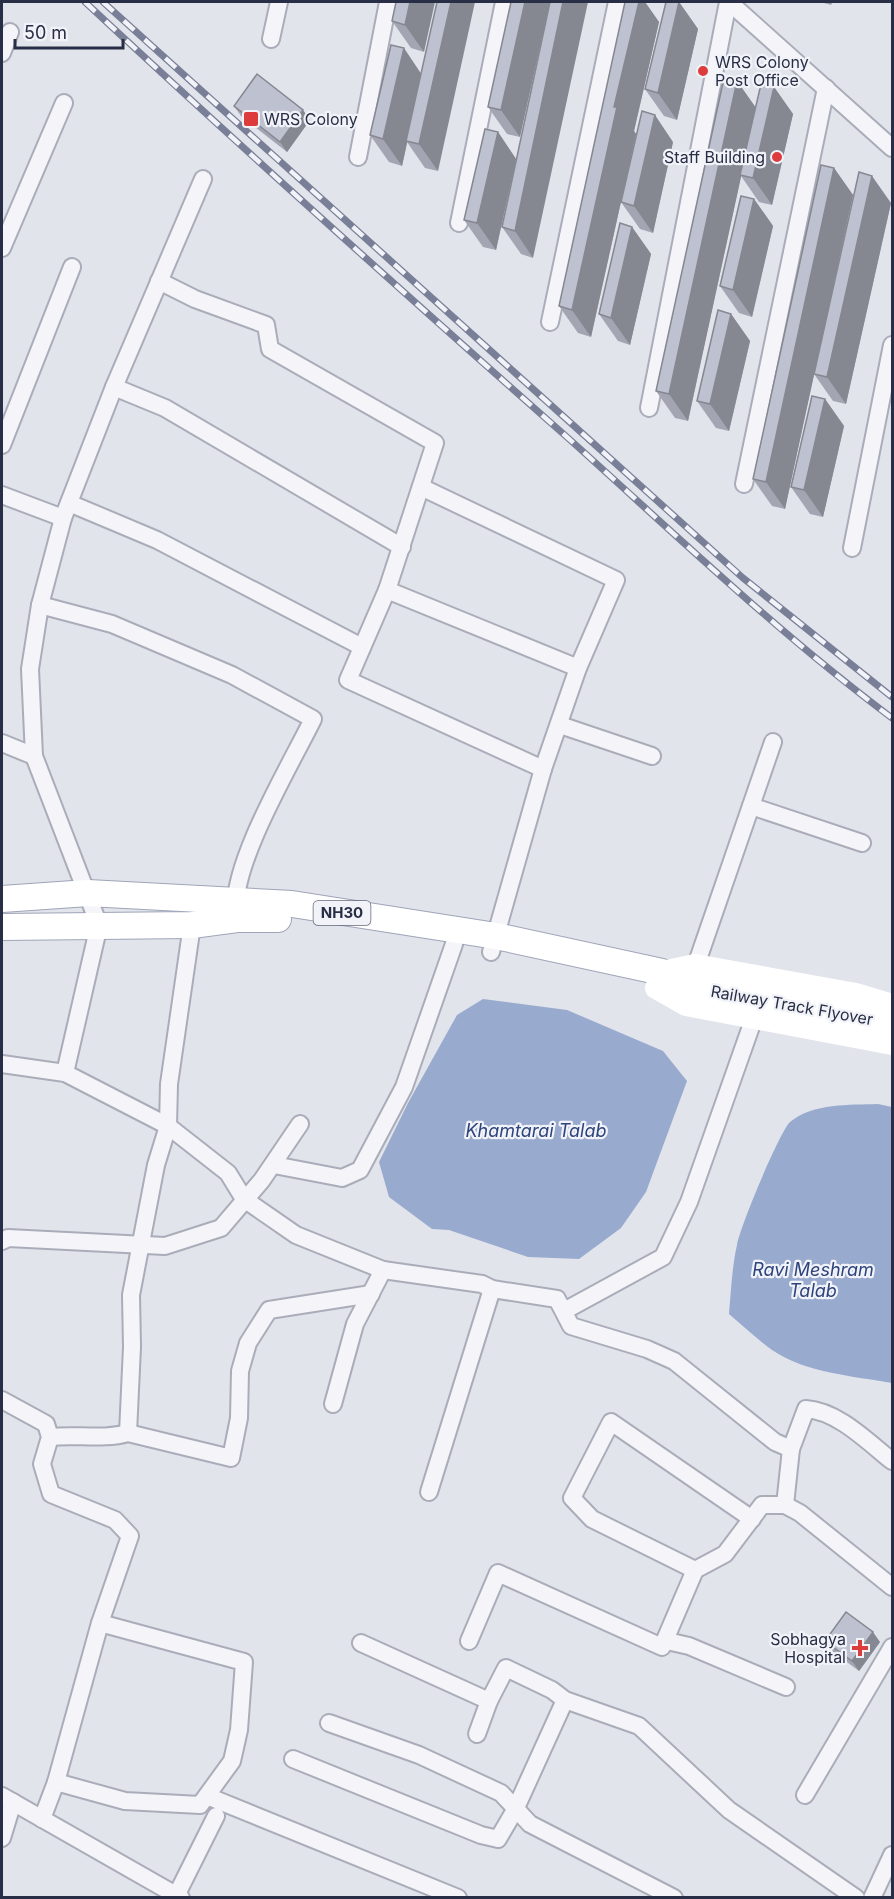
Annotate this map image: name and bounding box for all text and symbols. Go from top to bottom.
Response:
scale bar [15,12,123,50]
text: 50 m [24,22,67,43]
place label: WRS Colony Post Office [715,52,809,90]
marker: WRS Colony Post Office [696,64,710,78]
place label: WRS Colony [264,109,358,129]
marker: WRS Colony [242,110,260,128]
place label: Staff Building [664,147,765,167]
marker: Staff Building [770,150,784,164]
road number: NH30 [314,901,370,925]
street label: Railway Track Flyover [709,981,875,1029]
water label: Khamtarai Talab [465,1120,607,1141]
water label: Ravi Meshram Talab [752,1259,874,1301]
place label: Sobhagya Hospital [770,1629,846,1667]
marker: Sobhagya Hospital [851,1639,869,1657]

